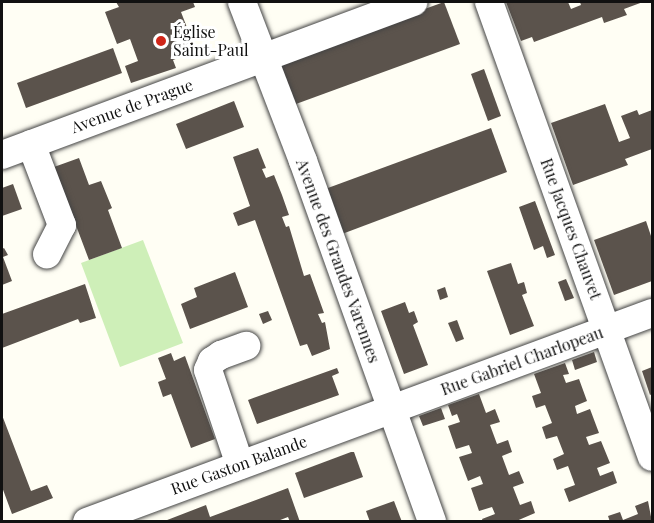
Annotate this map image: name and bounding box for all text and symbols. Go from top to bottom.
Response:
place label: Église Saint-Paul [173,22,249,60]
marker: Église Saint-Paul [154,34,168,48]
street label: Avenue de Prague [68,75,196,137]
street label: Avenue des Grandes Varennes [292,156,384,366]
street label: Rue Jacques Chauvet [536,156,606,302]
street label: Rue Gabriel Charlopeau [438,323,606,399]
street label: Rue Gaston Balande [168,431,310,499]

